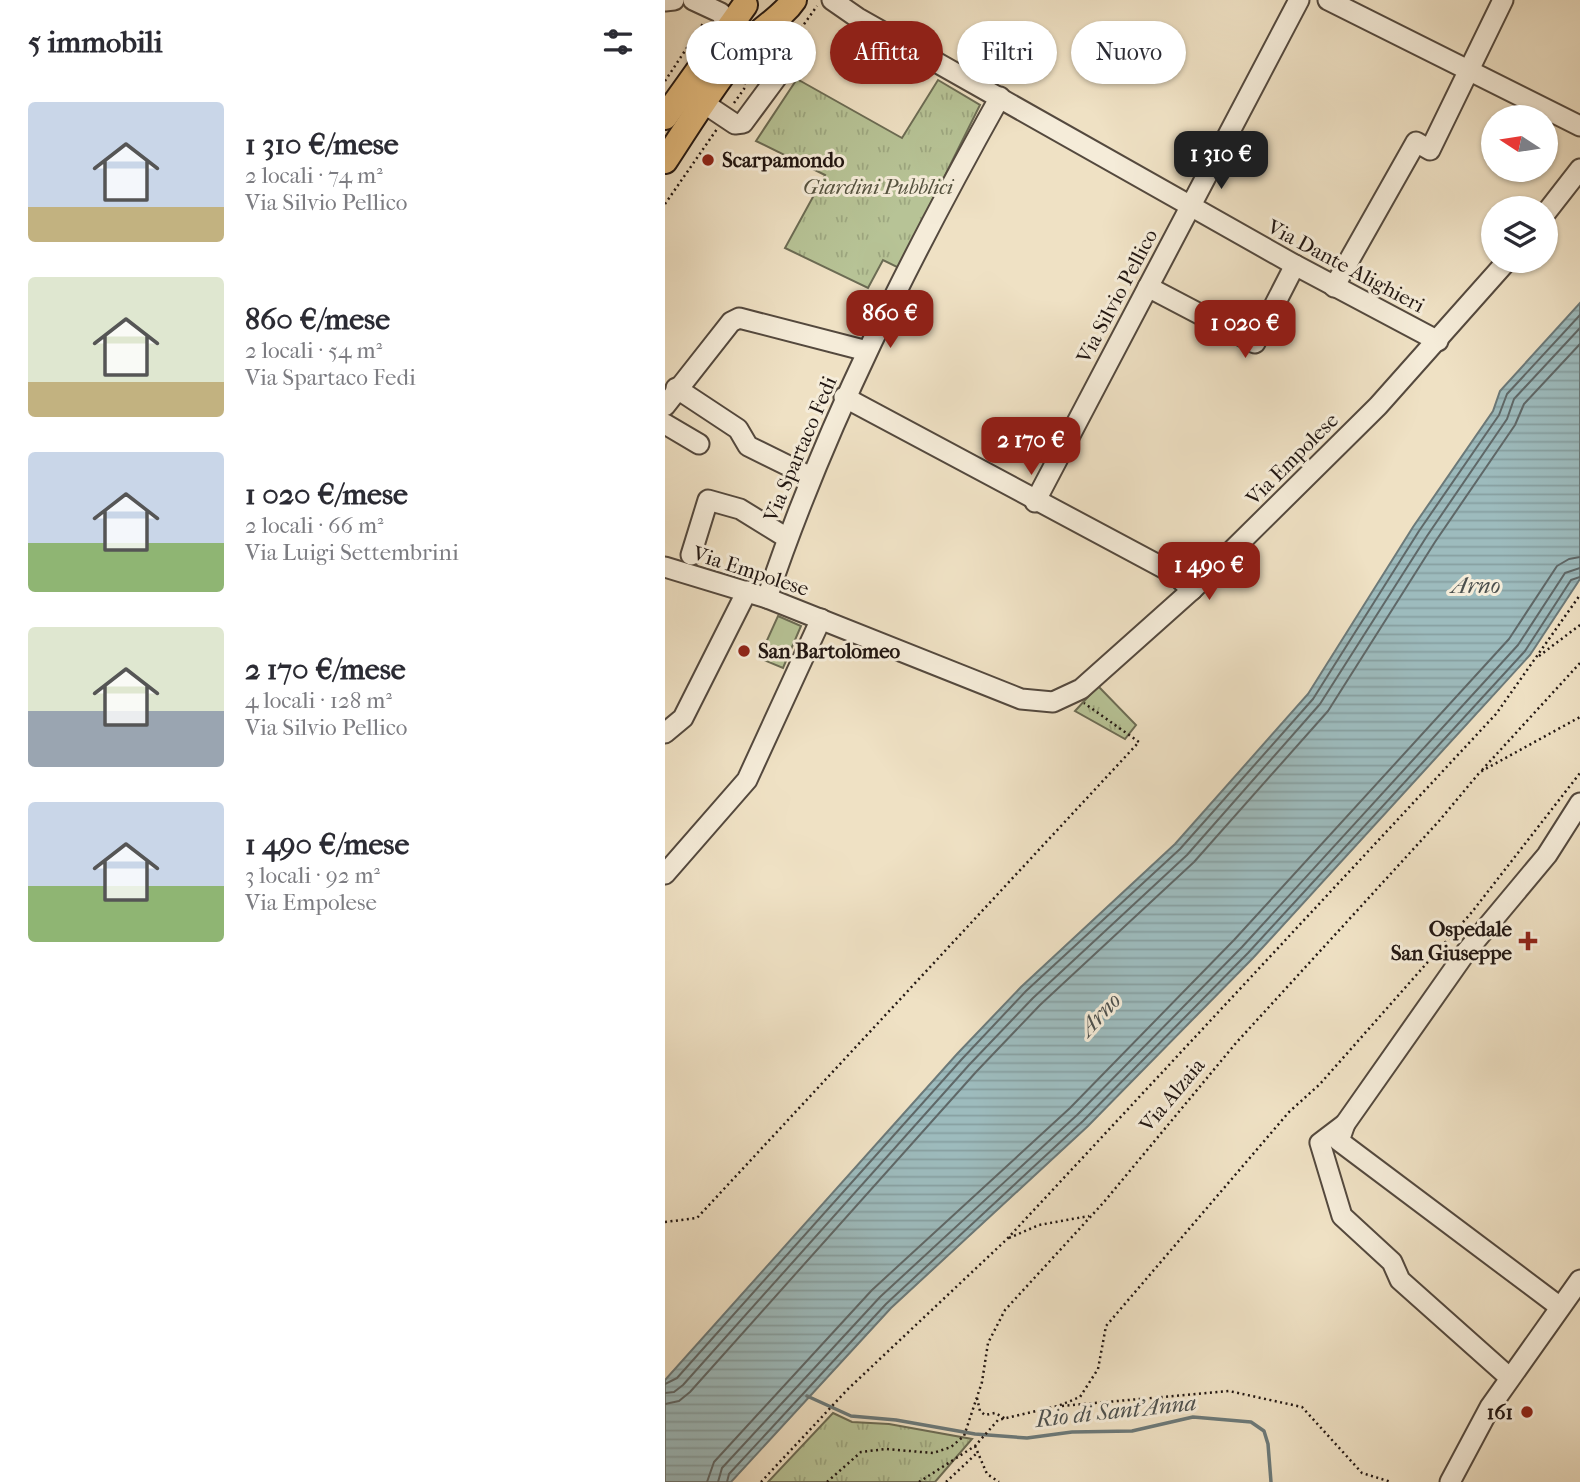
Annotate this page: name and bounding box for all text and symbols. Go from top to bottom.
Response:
chip: Compra [686,21,816,84]
chip: Affitta [830,21,943,84]
chip: Filtri [957,21,1057,84]
chip: Nuovo [1071,21,1186,84]
icon: filters [599,23,637,61]
text: 5 immobili [28,25,163,60]
north arrow [1481,105,1557,182]
map controls [1481,105,1558,273]
text: 1 310 €/mese [245,127,399,162]
icon: home [84,130,168,214]
pin: 1 310 € [1156,132,1286,191]
text: 1 310 € [1190,140,1252,167]
place label: Scarpamondo [722,148,845,172]
marker: Scarpamondo [700,152,716,168]
text: 2 locali · 74 m² [245,162,383,189]
park label: Giardini Pubblici [803,175,955,199]
text: Via Silvio Pellico [245,189,408,216]
button: layers [1481,196,1558,273]
street label: Via Dante Alighieri [1263,214,1429,318]
street label: Via Silvio Pellico [1071,225,1162,368]
pin: 860 € [841,290,939,350]
text: 860 € [862,299,918,326]
pin: 1 020 € [1180,300,1310,360]
text: 860 €/mese [245,302,390,337]
icon: home [84,305,168,389]
text: 1 020 € [1211,309,1279,336]
text: 2 locali · 54 m² [245,337,382,364]
text: Via Spartaco Fedi [245,364,416,391]
street label: Via Spartaco Fedi [758,373,841,526]
street label: Via Empolese [1240,408,1343,511]
pin: 2 170 € [966,418,1096,477]
text: 2 170 € [997,426,1065,453]
text: 1 020 €/mese [245,477,408,512]
icon: home [84,480,168,564]
text: 2 locali · 66 m² [245,512,384,539]
text: Via Luigi Settembrini [245,539,459,566]
street label: Via Empolese [689,541,812,601]
pin: 1 490 € [1144,542,1274,602]
text: 1 490 € [1174,551,1244,578]
water label: Arno [1449,572,1500,599]
place label: San Bartolomeo [758,639,901,663]
marker: San Bartolomeo [736,643,752,659]
text: 2 170 €/mese [245,652,406,687]
icon: home [84,655,168,739]
text: 4 locali · 128 m² [245,687,392,714]
text: Via Silvio Pellico [245,714,408,741]
text: 1 490 €/mese [245,827,409,862]
icon: home [84,830,168,914]
text: 3 locali · 92 m² [245,862,380,889]
text: Via Empolese [245,889,377,916]
place label: Ospedale San Giuseppe [1391,917,1513,965]
marker: Ospedale San Giuseppe [1518,931,1538,951]
water label: Arno [1071,987,1127,1043]
street label: Via Alzaia [1134,1053,1210,1137]
water label: Rio di Sant'Anna [1032,1389,1198,1433]
place label: 161 [1487,1400,1513,1424]
marker: 161 [1519,1404,1535,1420]

